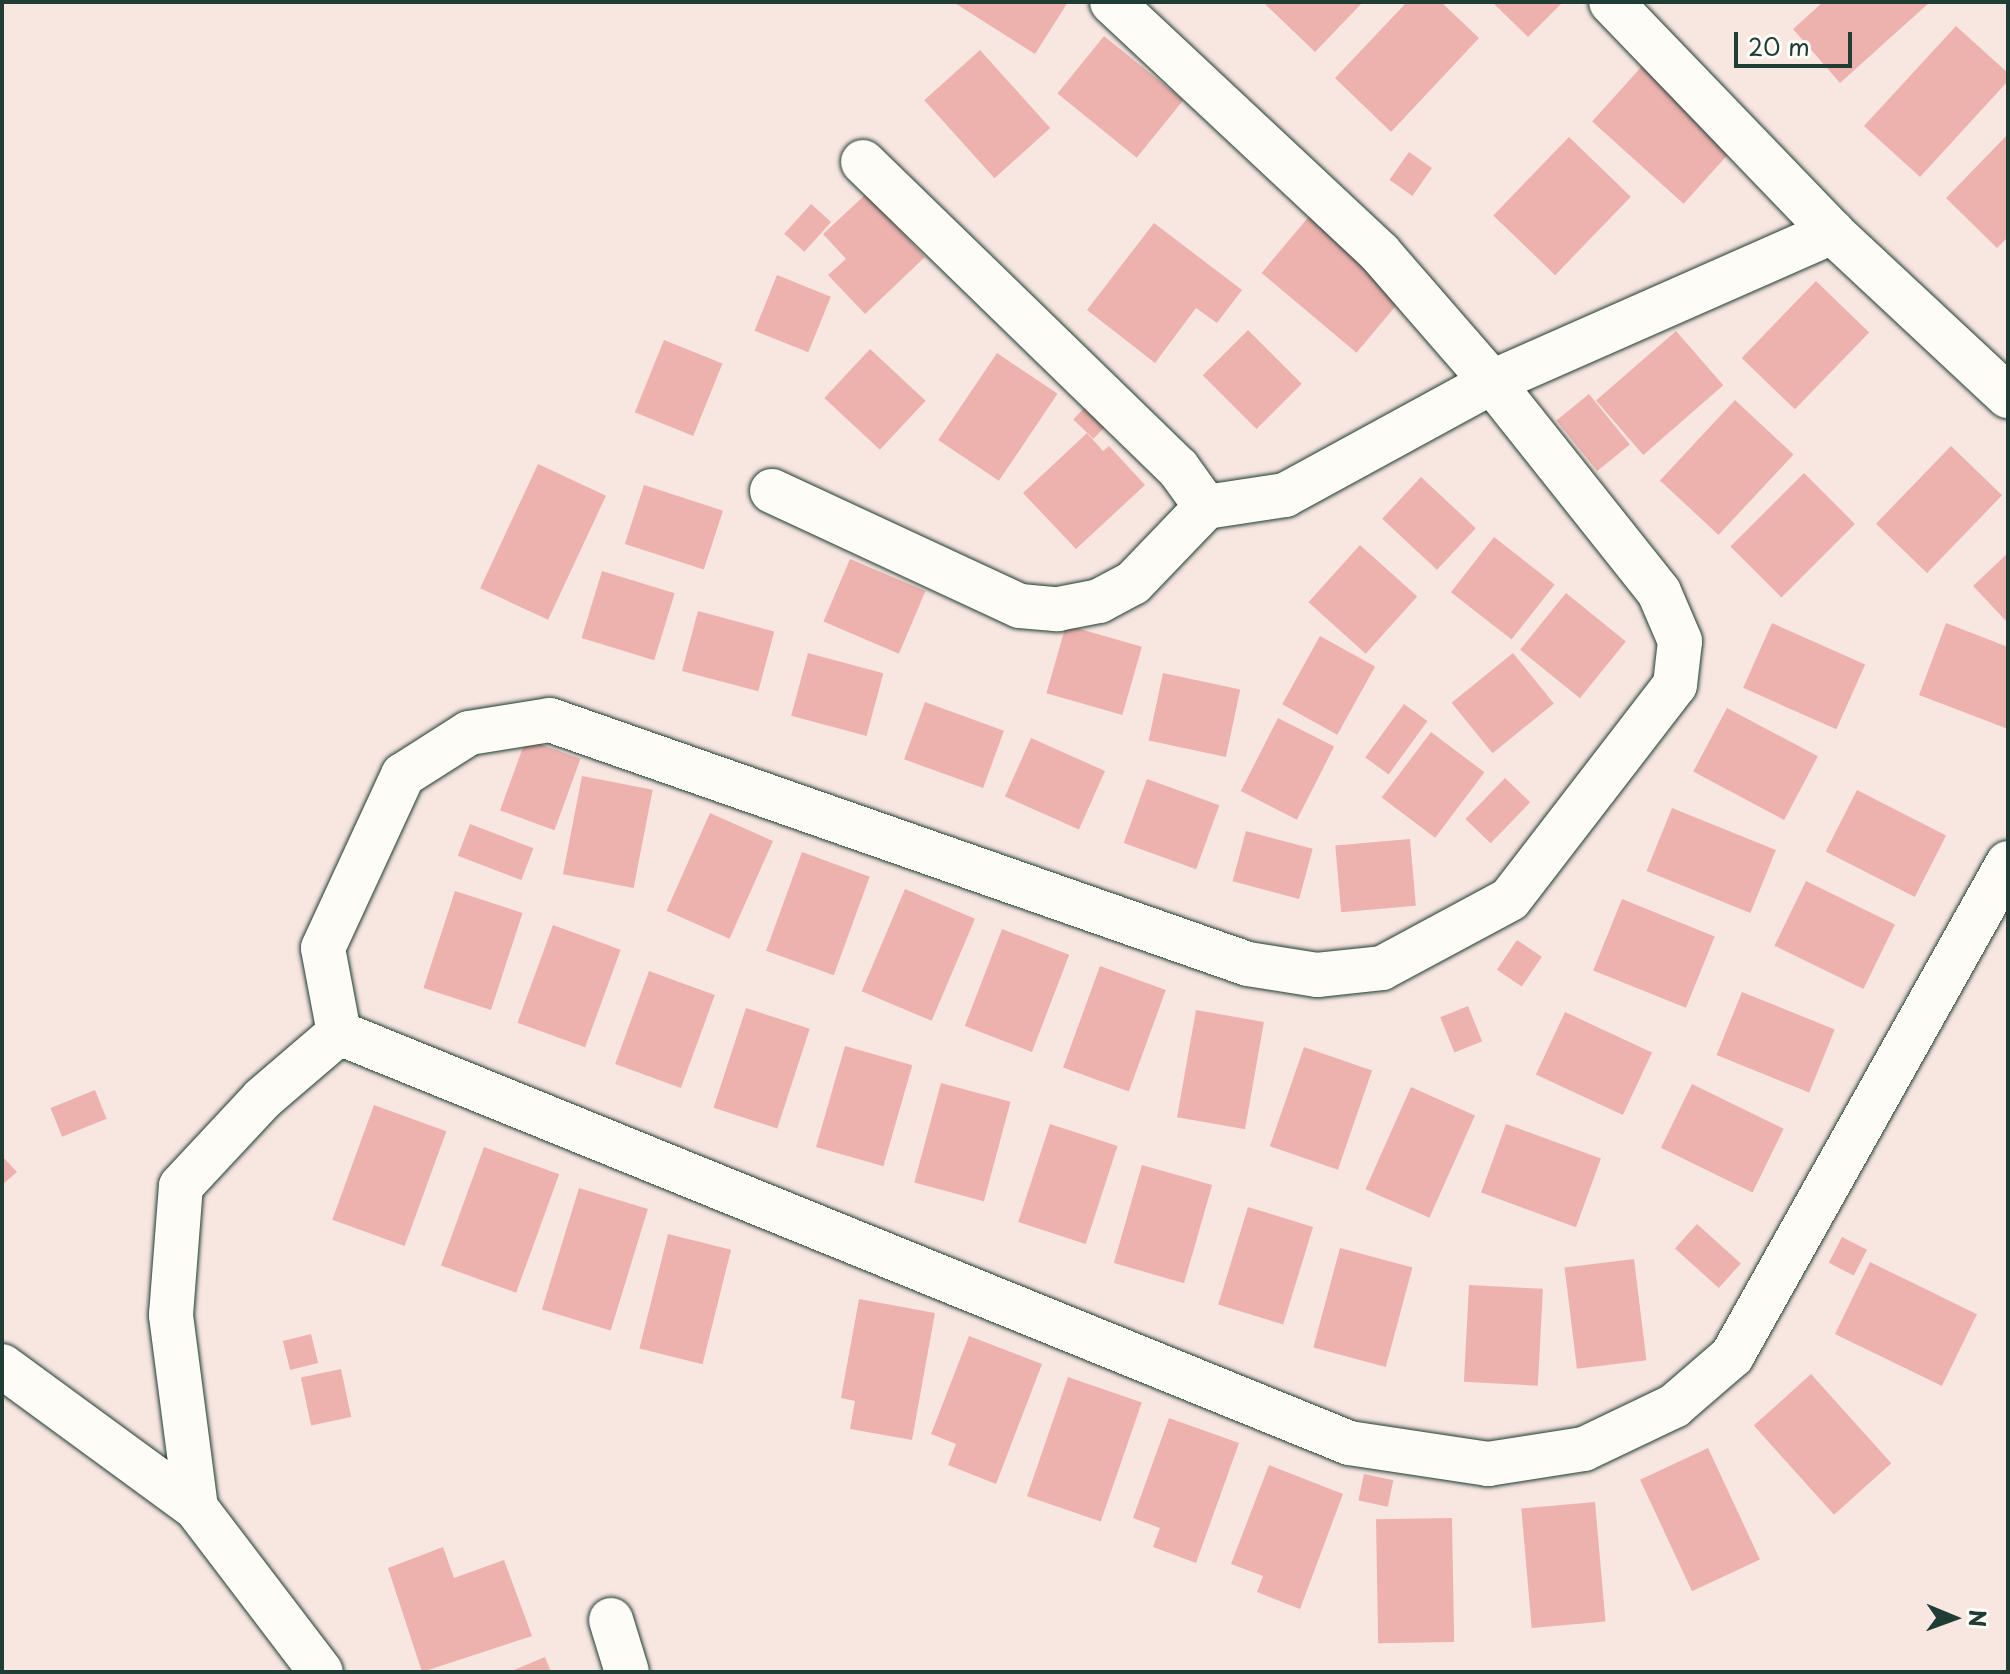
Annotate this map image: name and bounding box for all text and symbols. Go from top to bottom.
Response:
scale bar [1738,16,1856,66]
text: 20 m [1748,28,1810,64]
north arrow [1914,1578,1994,1658]
text: N [1962,1609,1995,1627]

